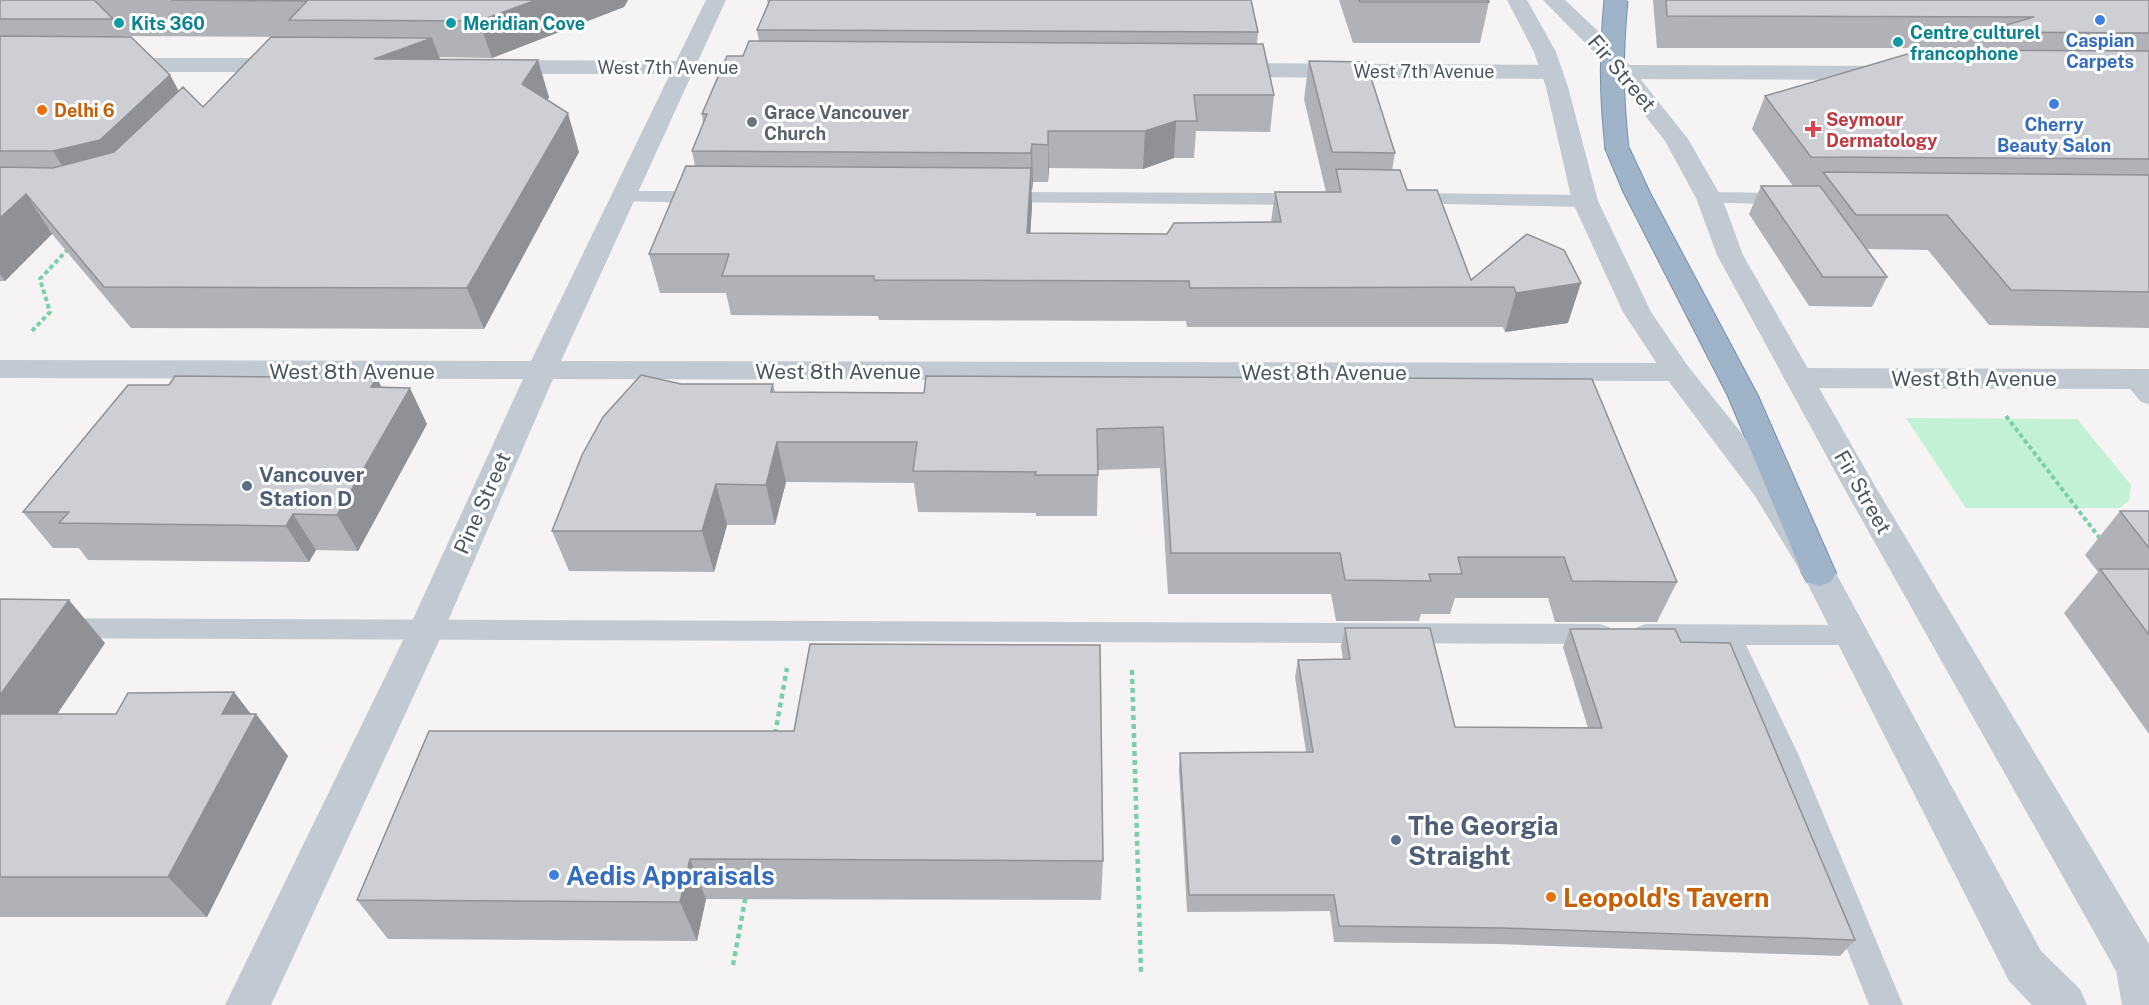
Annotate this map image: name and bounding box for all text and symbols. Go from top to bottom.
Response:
place label: Kits 360 [131,13,205,34]
place label: Meridian Cove [463,13,585,34]
marker: Caspian Carpets [2093,13,2107,27]
marker: Kits 360 [112,16,126,30]
marker: Meridian Cove [444,16,458,30]
place label: Centre culturel francophone [1910,22,2041,64]
street label: Fir Street [1583,30,1661,116]
place label: Caspian Carpets [2066,30,2134,72]
marker: Centre culturel francophone [1891,35,1905,49]
street label: West 7th Avenue [597,57,739,78]
street label: West 7th Avenue [1353,61,1495,82]
marker: Cherry Beauty Salon [2047,97,2061,111]
place label: Delhi 6 [54,100,115,121]
place label: Grace Vancouver Church [764,102,910,144]
marker: Delhi 6 [35,103,49,117]
place label: Seymour Dermatology [1826,109,1937,151]
place label: Cherry Beauty Salon [1997,114,2111,156]
marker: Grace Vancouver Church [745,115,759,129]
marker: Seymour Dermatology [1804,120,1822,138]
street label: West 8th Avenue [269,359,435,384]
street label: West 8th Avenue [755,359,921,384]
street label: West 8th Avenue [1241,360,1407,385]
street label: West 8th Avenue [1891,366,2057,391]
street label: Fir Street [1829,446,1897,538]
street label: Pine Street [448,448,516,558]
place label: Vancouver Station D [259,462,365,511]
marker: Vancouver Station D [240,479,254,493]
place label: The Georgia Straight [1408,810,1558,871]
marker: The Georgia Straight [1389,833,1403,847]
place label: Aedis Appraisals [566,860,775,891]
marker: Aedis Appraisals [547,868,561,882]
place label: Leopold's Tavern [1563,882,1769,913]
marker: Leopold's Tavern [1544,890,1558,904]

